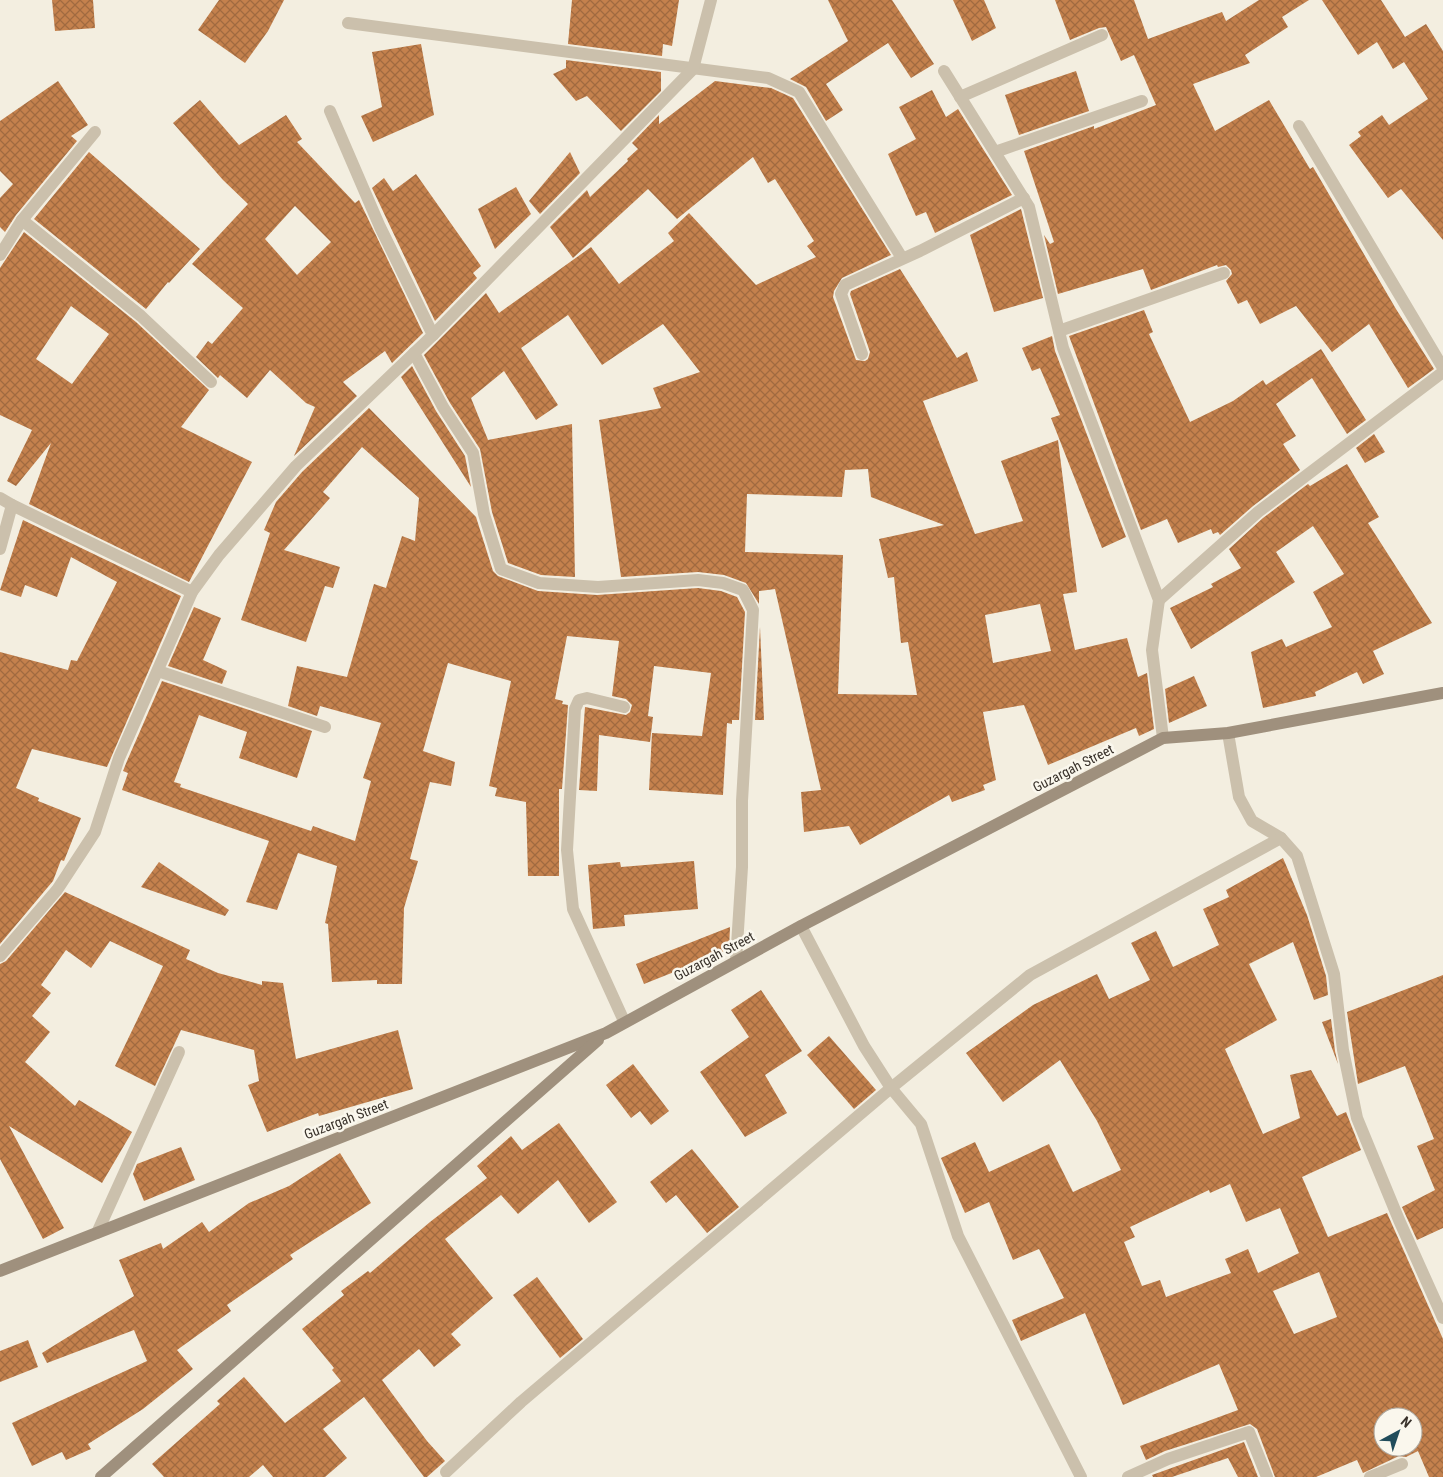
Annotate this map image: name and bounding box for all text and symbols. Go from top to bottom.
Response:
street label: Guzargah Street [1030,741,1116,795]
street label: Guzargah Street [671,928,757,984]
street label: Guzargah Street [302,1096,390,1142]
north arrow [1373,1407,1423,1457]
text: N [1398,1413,1415,1431]

